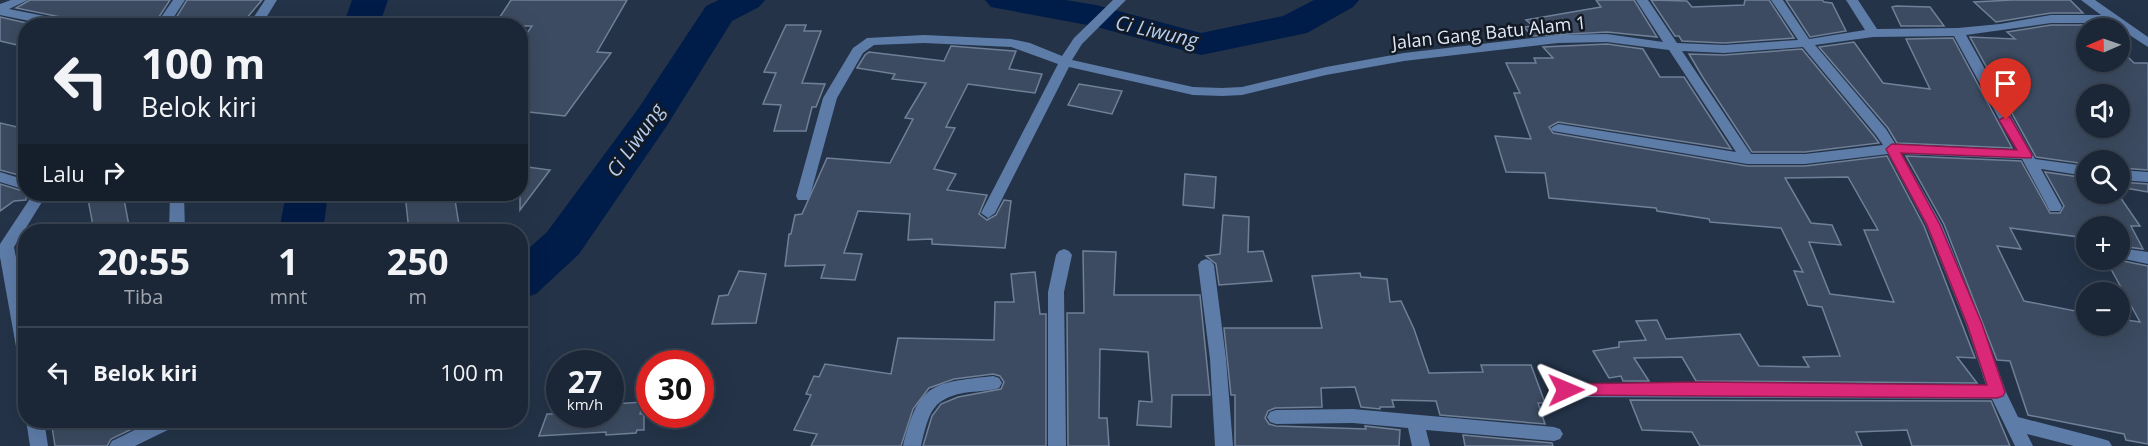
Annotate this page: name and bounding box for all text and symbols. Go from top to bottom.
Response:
water label: Ci Liwung [1113,8,1202,54]
street label: Jalan Gang Batu Alam 1 [1389,10,1587,54]
north arrow [2076,18,2130,72]
map controls [2076,18,2130,336]
text: 100 m [141,34,265,91]
icon: left [42,42,120,120]
pin [1980,58,2031,120]
icon: arrive [1989,67,2022,100]
button: sound [2076,84,2130,138]
text: Belok kiri [141,88,257,125]
water label: Ci Liwung [600,97,671,182]
button: search [2076,150,2130,204]
icon: right [97,156,130,189]
text: Lalu [42,158,85,188]
button: + [2076,216,2130,270]
text: 20:55 [97,237,190,286]
text: 1 [278,237,299,286]
text: 250 [387,237,449,286]
button: − [2076,282,2130,336]
text: Tiba [124,283,163,310]
text: mnt [269,283,307,310]
text: m [408,283,427,310]
speed limit sign: 30 [636,350,714,428]
icon: left [42,356,75,389]
text: Belok kiri [93,357,198,387]
text: 100 m [440,357,504,387]
position arrow [1534,358,1598,422]
text: 27 [568,361,602,402]
text: km/h [567,394,603,414]

